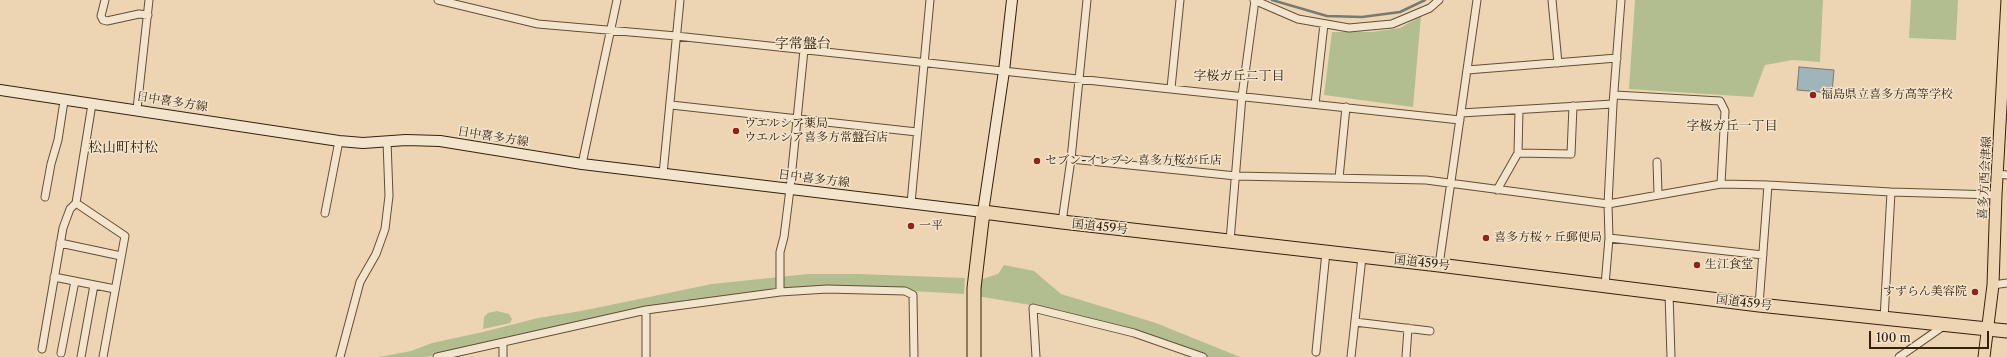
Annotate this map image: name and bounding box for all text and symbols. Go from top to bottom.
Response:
district label: 字常盤台 [775,36,831,52]
district label: 字桜ガ丘二丁目 [1194,68,1284,84]
place label: 福島県立喜多方高等学校 [1821,88,1953,102]
street label: 日中喜多方線 [135,89,209,115]
marker: 福島県立喜多方高等学校 [1808,90,1818,100]
place label: ウエルシア薬局 ウエルシア喜多方常盤台店 [744,117,888,145]
district label: 字桜ガ丘一丁目 [1687,118,1777,134]
street label: 日中喜多方線 [456,124,530,150]
marker: ウエルシア薬局 ウエルシア喜多方常盤台店 [731,126,741,136]
street label: 喜多方西会津線 [1976,136,1994,220]
district label: 松山町村松 [88,140,158,156]
place label: セブン-イレブン 喜多方桜が丘店 [1045,154,1222,168]
marker: セブン-イレブン 喜多方桜が丘店 [1032,156,1042,166]
street label: 日中喜多方線 [777,167,851,191]
street label: 国道459号 [1071,217,1129,237]
place label: 一平 [919,219,943,233]
marker: 一平 [906,221,916,231]
place label: 喜多方桜ヶ丘郵便局 [1494,231,1602,245]
marker: 喜多方桜ヶ丘郵便局 [1481,233,1491,243]
street label: 国道459号 [1393,253,1451,273]
place label: 生江食堂 [1705,258,1753,272]
marker: 生江食堂 [1692,260,1702,270]
place label: すずらん美容院 [1883,285,1967,299]
marker: すずらん美容院 [1970,287,1980,297]
street label: 国道459号 [1715,292,1773,314]
scale bar [1871,323,1991,349]
text: 100 m [1876,330,1911,345]

